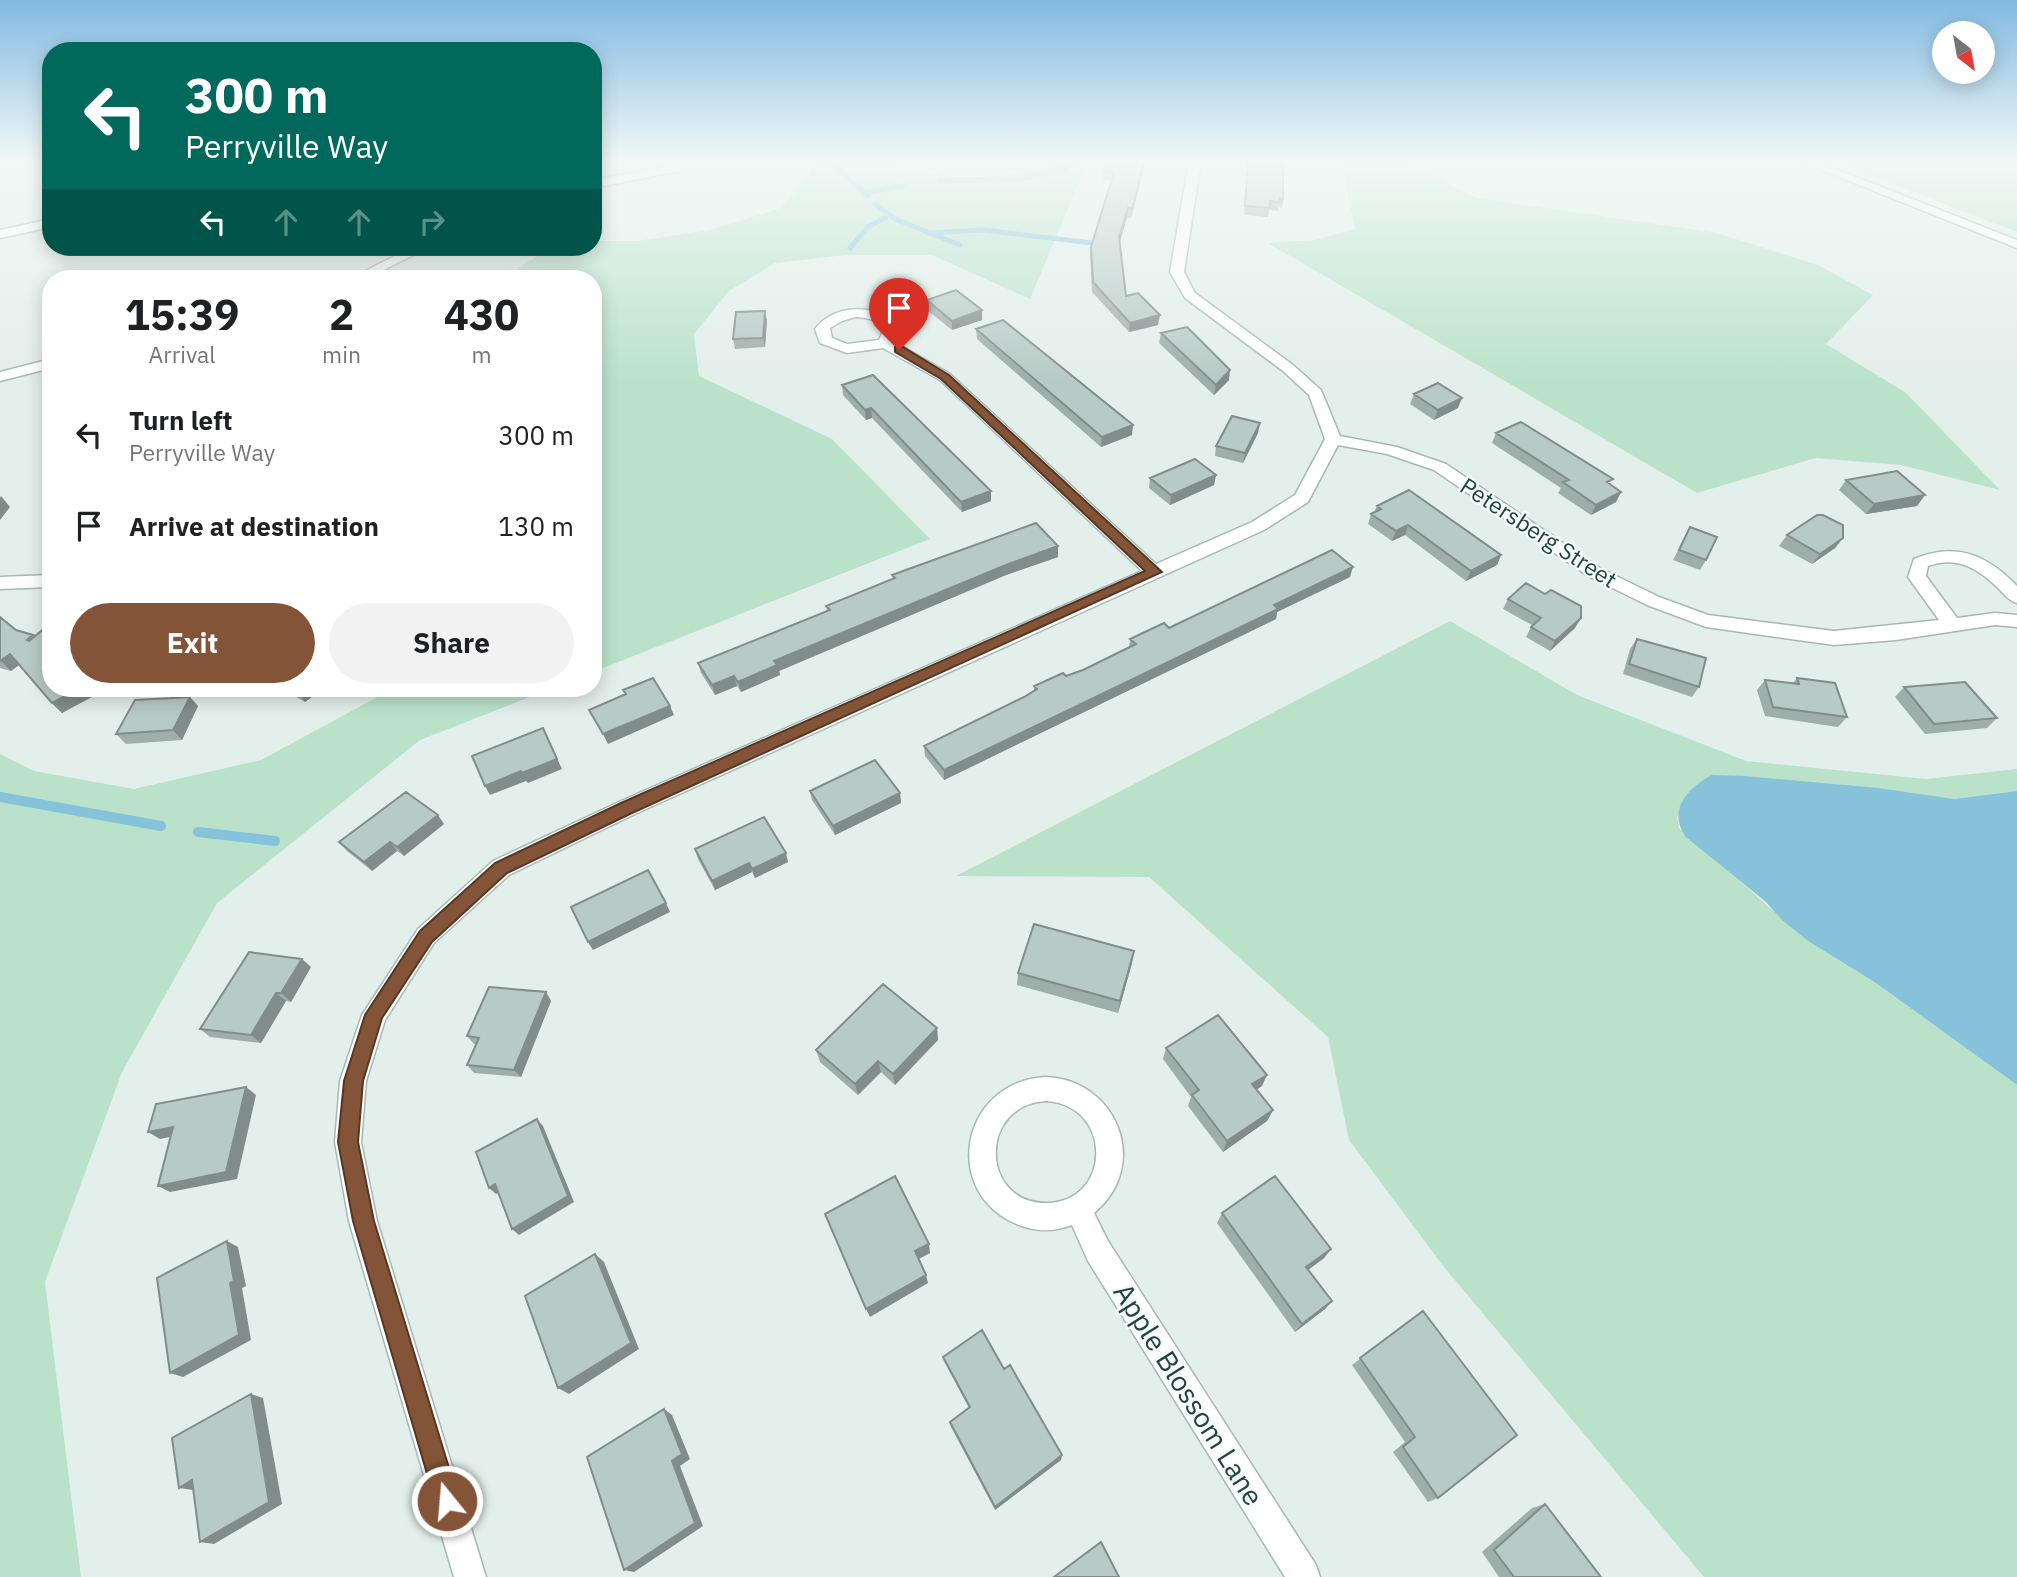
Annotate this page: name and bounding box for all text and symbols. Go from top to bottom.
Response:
north arrow [1932,21,1995,84]
map controls [1932,21,1995,84]
text: 300 m [185,63,329,126]
icon: left [70,70,161,161]
text: Perryville Way [185,125,388,167]
icon: left [194,203,232,241]
icon: ahead [267,203,305,241]
icon: ahead [340,203,378,241]
icon: right [413,203,451,241]
pin [869,278,929,350]
text: 15:39 [125,287,239,342]
text: 2 [329,287,354,342]
text: 430 [444,287,519,342]
icon: arrive [880,289,918,327]
text: Arrival [149,339,216,369]
text: min [322,339,361,369]
text: m [471,339,492,369]
text: Turn left [129,403,232,437]
icon: left [70,416,108,454]
text: 300 m [498,418,574,452]
text: Perryville Way [129,437,275,467]
street label: Petersberg Street [1455,470,1623,594]
icon: arrive [70,507,108,545]
text: Arrive at destination [129,509,379,543]
text: 130 m [498,509,574,543]
button: Exit [70,603,315,683]
button: Share [329,603,574,683]
street label: Apple Blossom Lane [1106,1276,1272,1512]
position arrow [410,1464,484,1538]

